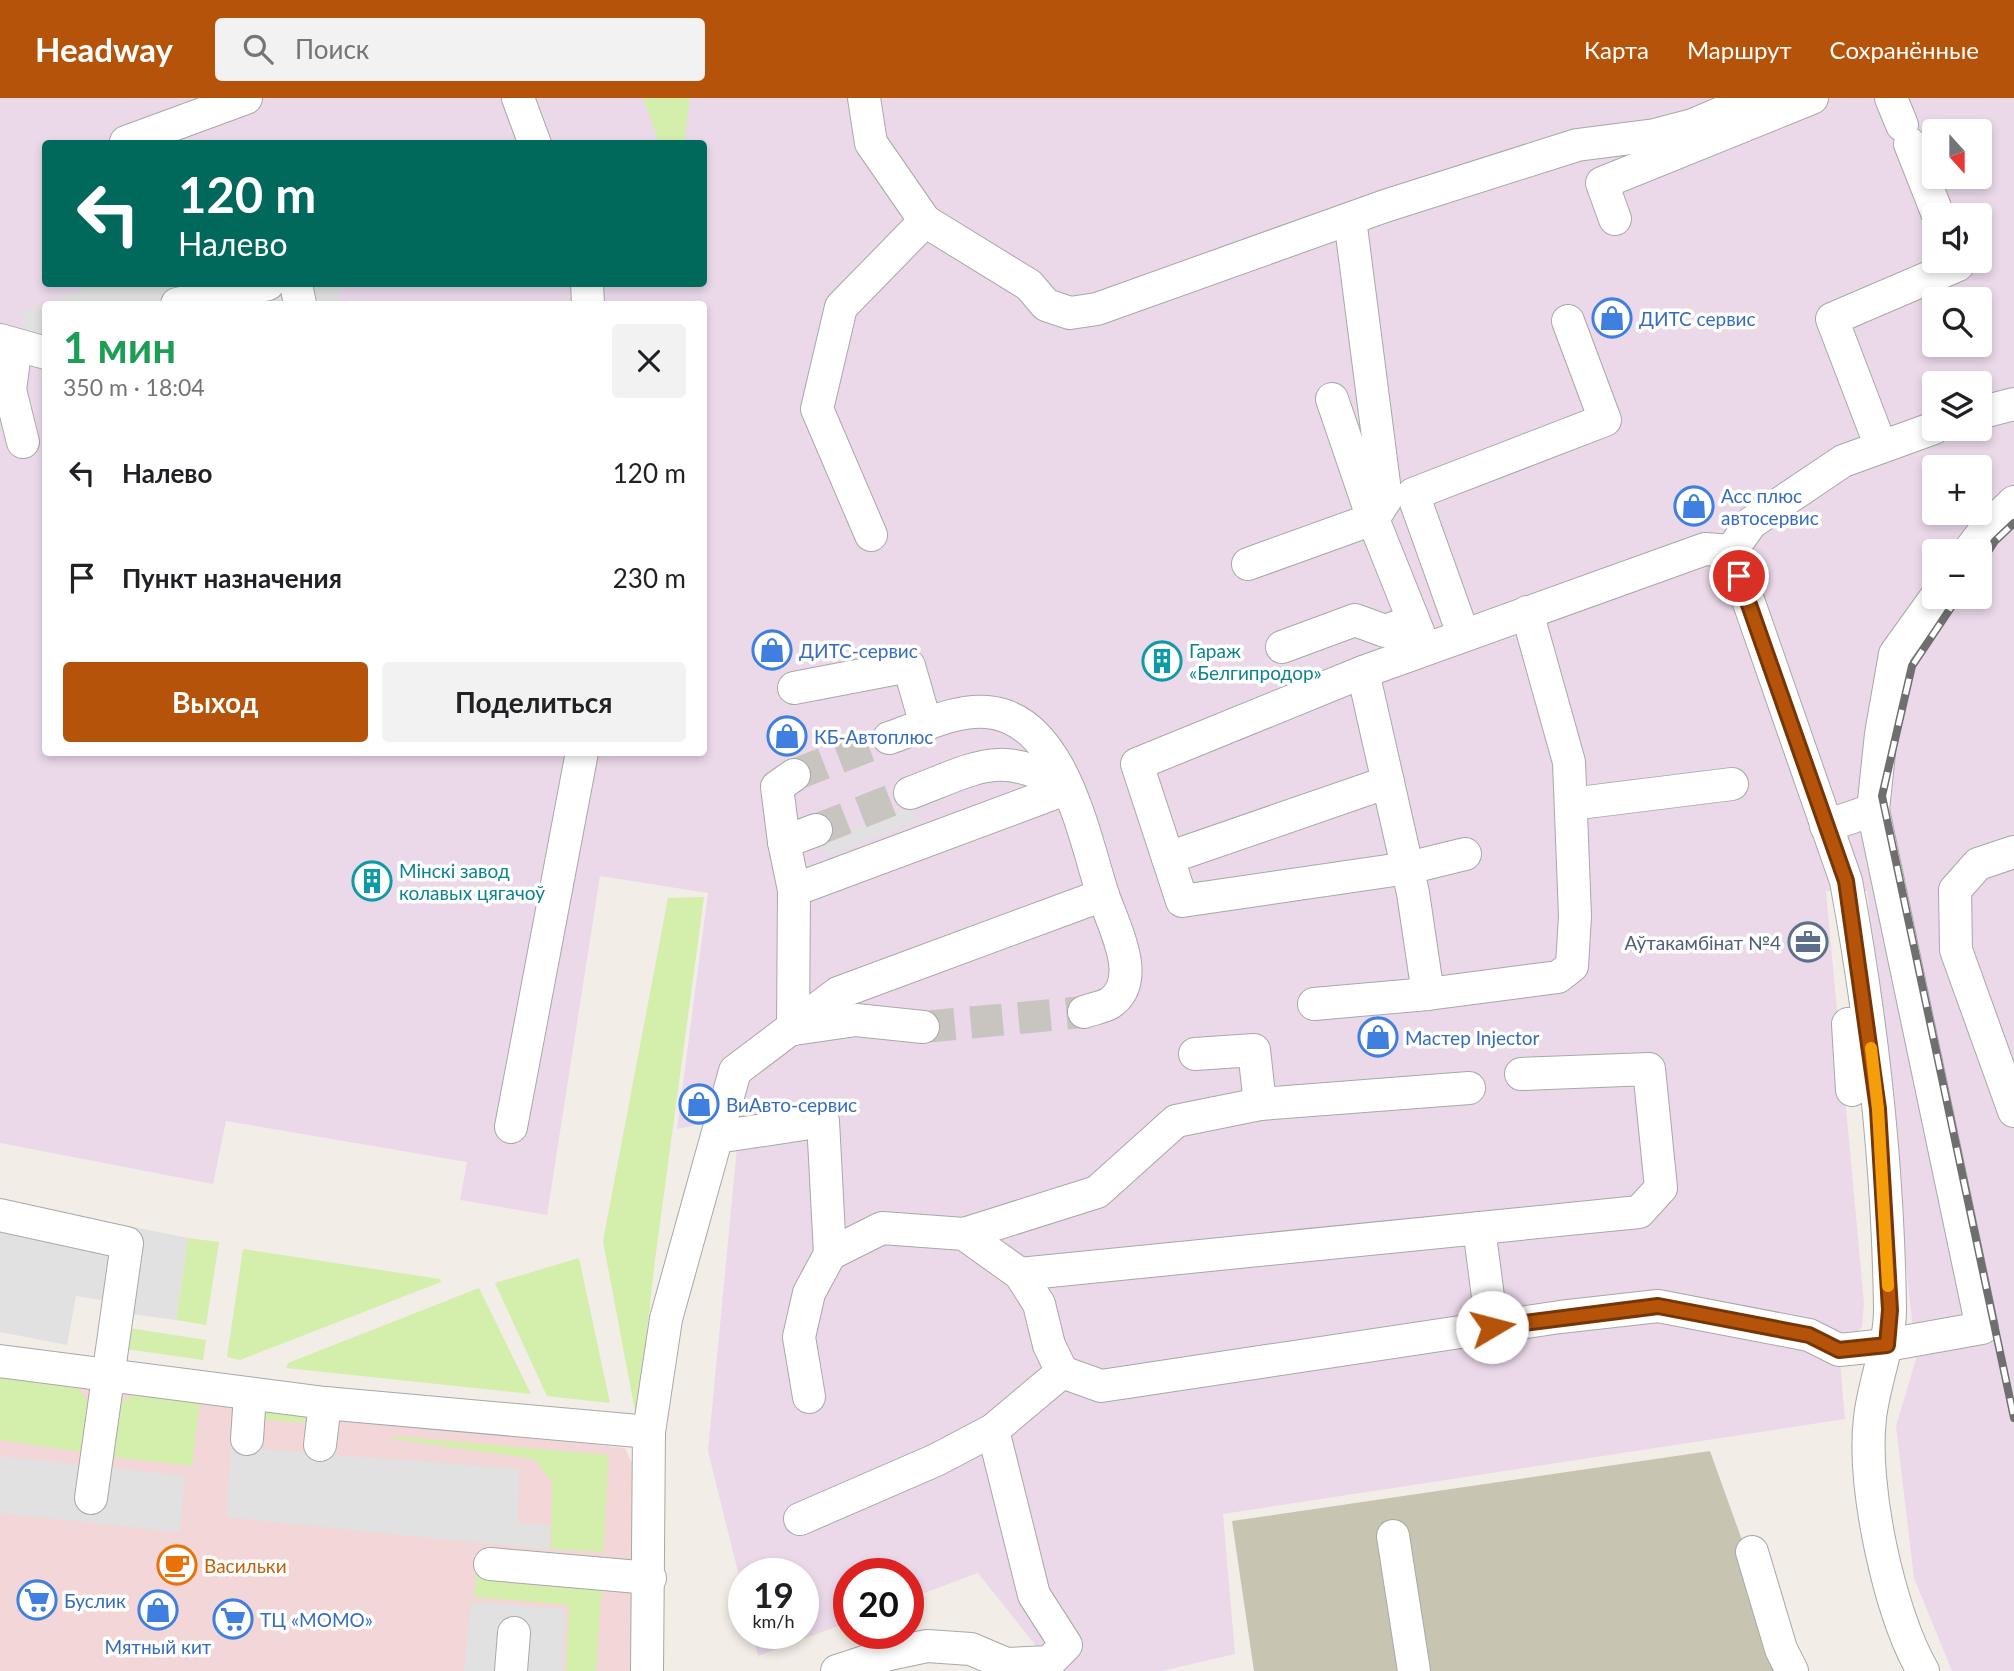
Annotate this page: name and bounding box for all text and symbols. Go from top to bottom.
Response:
search box [215,18,705,81]
text: Headway [35,29,173,69]
icon: search [239,30,277,68]
text: Поиск [295,33,369,65]
text: Карта [1584,35,1649,64]
text: Маршрут [1687,35,1792,64]
text: Сохранённые [1830,35,1979,64]
north arrow [1922,119,1992,189]
map controls [1922,119,1992,609]
text: 120 m [178,165,316,223]
icon: left [63,168,154,259]
button: sound [1922,203,1992,273]
text: Налево [178,224,288,263]
button: search [1922,287,1992,357]
shop icon: ДИТС сервис [1591,297,1633,339]
place label: ДИТС сервис [1639,307,1756,330]
text: 1 мин [63,322,176,372]
button: close [612,324,686,398]
button: layers [1922,371,1992,441]
text: 350 m · 18:04 [63,373,205,401]
icon: left [63,454,101,492]
button: + [1922,455,1992,525]
text: Налево [122,457,212,489]
text: 120 m [613,457,686,489]
place label: Асс плюс автосервис [1721,484,1819,529]
shop icon: Асс плюс автосервис [1673,485,1715,527]
button: − [1922,539,1992,609]
pin [1709,546,1769,606]
icon: arrive [1720,557,1758,595]
icon: arrive [63,559,101,597]
text: Пункт назначения [122,562,342,594]
text: 230 m [613,562,686,594]
shop icon: ДИТС-сервис [751,629,793,671]
place label: ДИТС-сервис [799,639,918,662]
place label: Гараж «Белгипродор» [1189,639,1322,684]
building icon: Гараж «Белгипродор» [1141,640,1183,682]
button: Выход [63,662,368,742]
button: Поделиться [382,662,686,742]
shop icon: КБ-Автоплюс [766,715,808,757]
place label: КБ-Автоплюс [814,725,933,748]
place label: Мінскі завод колавых цягачоў [399,859,545,904]
building icon: Мінскі завод колавых цягачоў [351,860,393,902]
office icon: Аўтакамбінат №4 [1787,921,1829,963]
place label: Аўтакамбінат №4 [1624,931,1781,954]
shop icon: Мастер Injector [1357,1016,1399,1058]
place label: Мастер Injector [1405,1026,1540,1049]
shop icon: ВиАвто-сервис [678,1083,720,1125]
place label: ВиАвто-сервис [726,1093,857,1116]
position arrow [1455,1290,1529,1364]
cafe icon: Васильки [156,1544,198,1586]
place label: Васильки [204,1554,287,1577]
speed limit sign: 20 [833,1558,924,1649]
text: 19 [753,1573,794,1615]
supermarket icon: Буслик [16,1579,58,1621]
place label: Буслик [64,1589,126,1612]
shop icon: Мятный кит [137,1589,179,1631]
supermarket icon: ТЦ «МОМО» [212,1598,254,1640]
place label: ТЦ «МОМО» [260,1608,373,1631]
text: km/h [752,1610,795,1632]
place label: Мятный кит [105,1635,212,1658]

